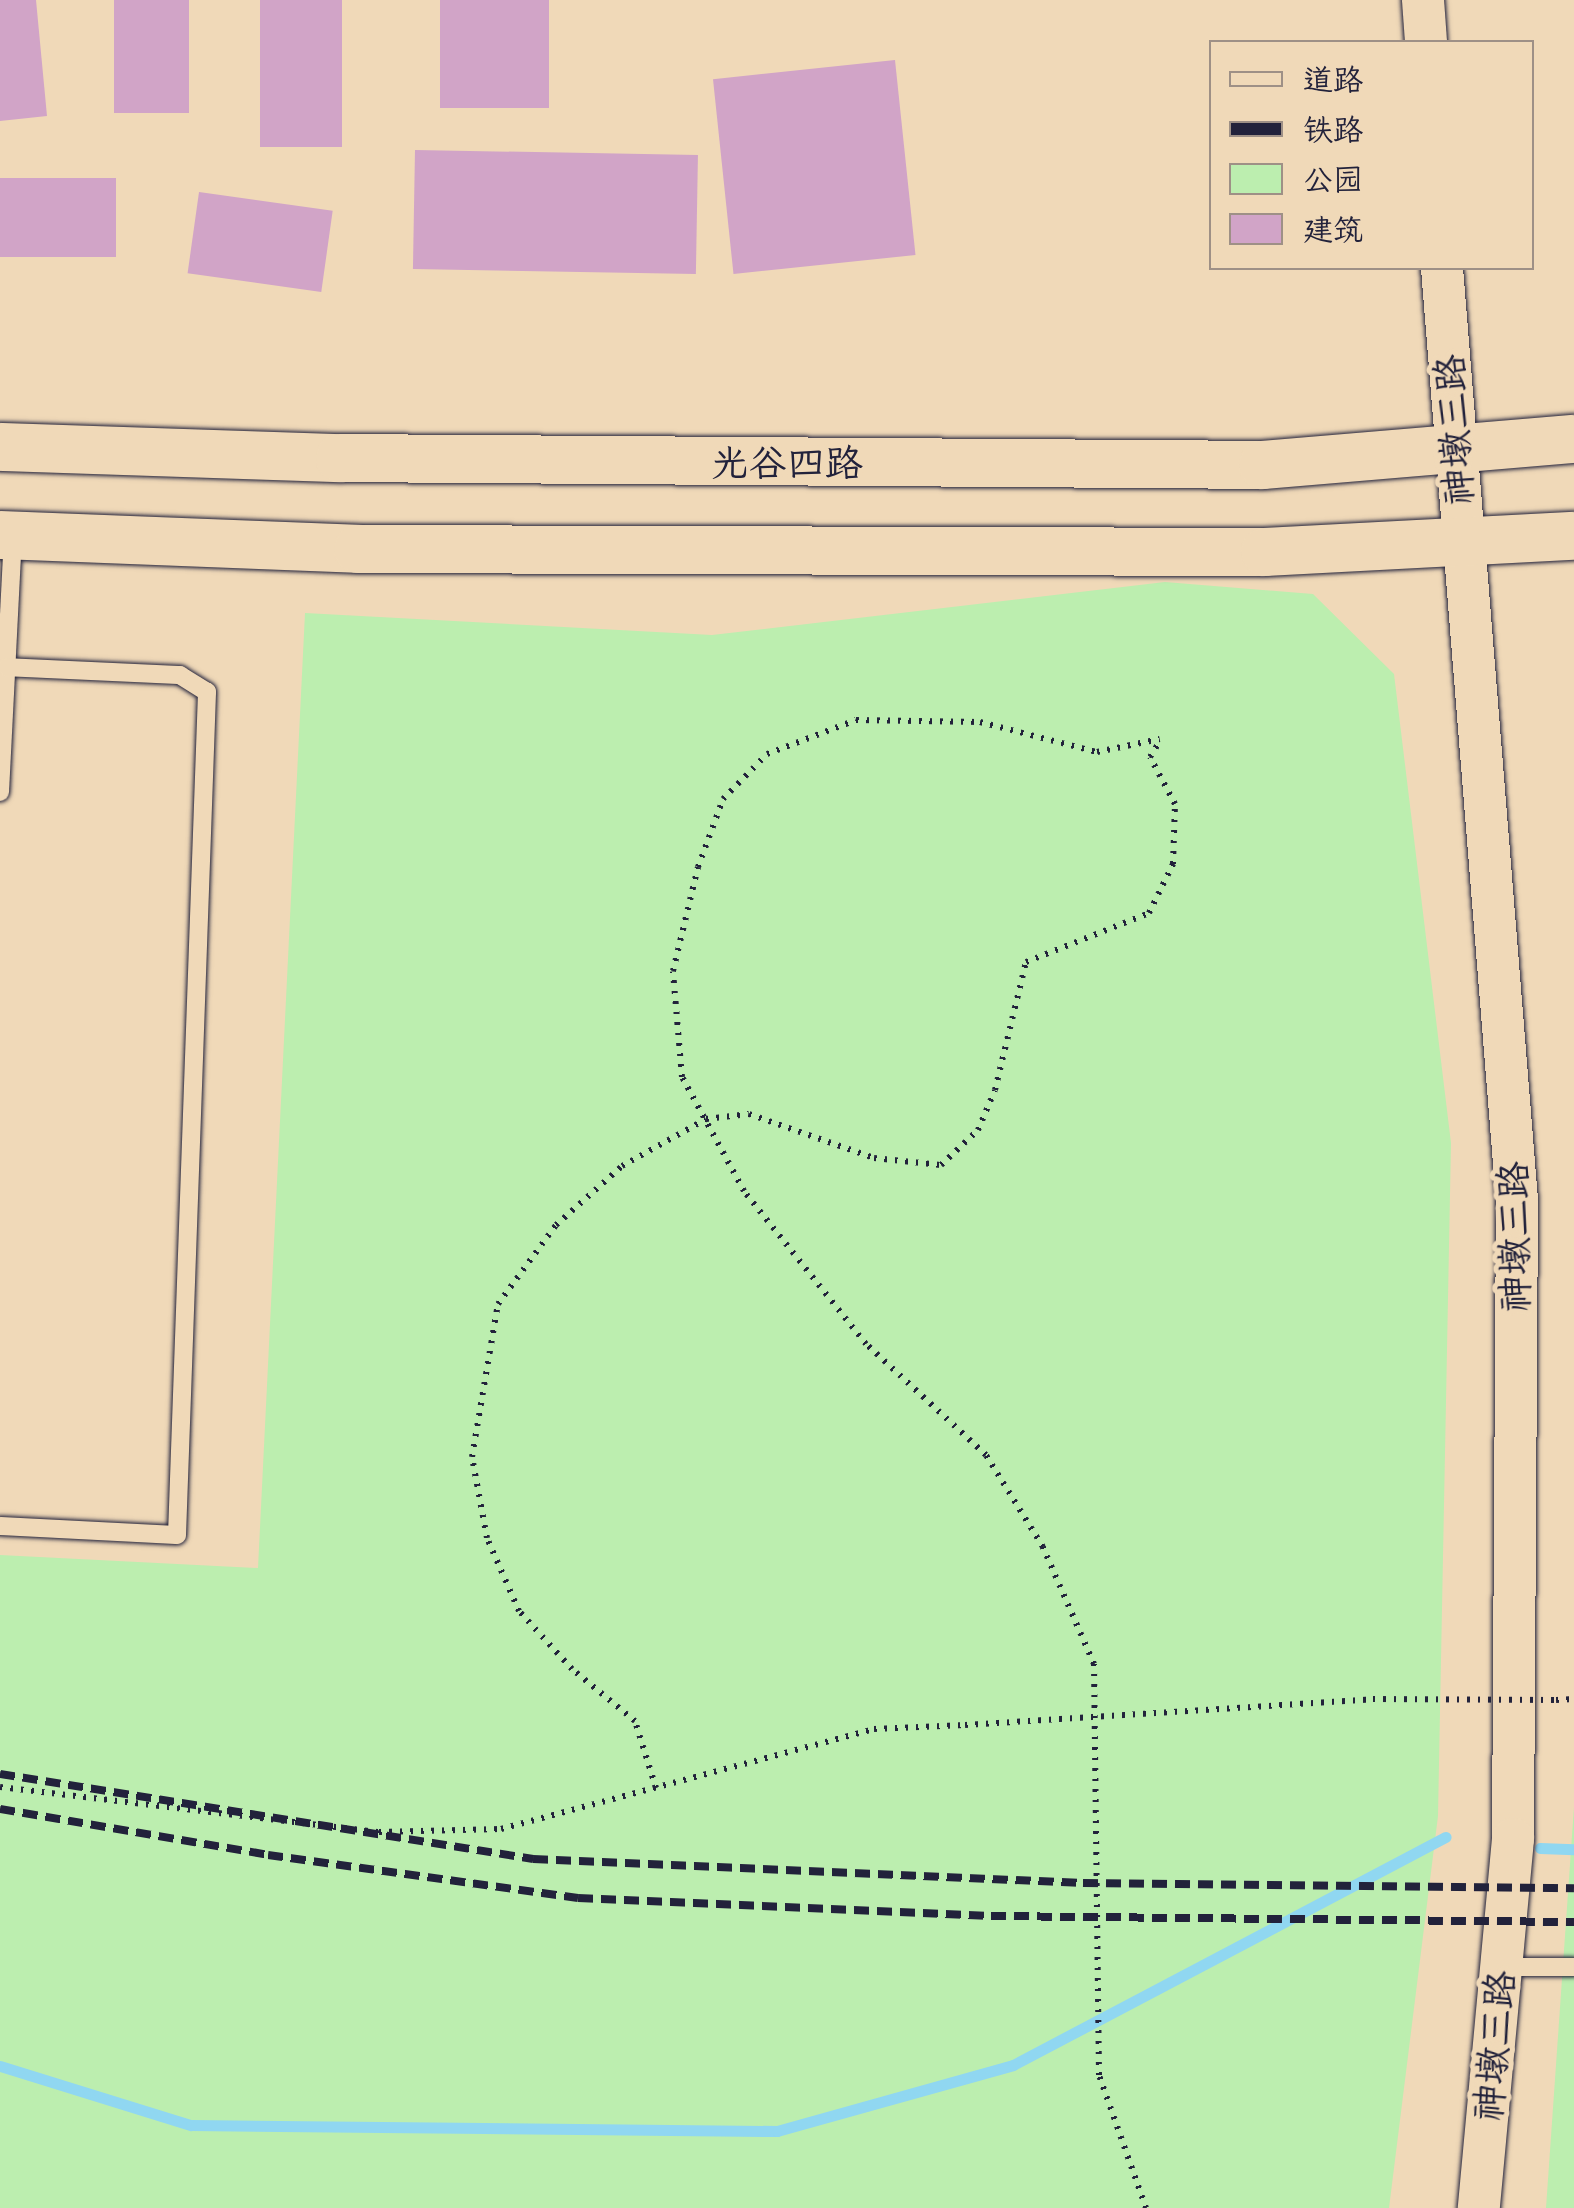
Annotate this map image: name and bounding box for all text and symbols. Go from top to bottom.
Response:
legend [1209,40,1534,270]
text: 道路 [1303,59,1363,99]
text: 铁路 [1303,109,1363,149]
text: 公园 [1303,159,1363,199]
text: 建筑 [1303,209,1363,249]
street label: 神墩三路 [1426,353,1482,507]
street label: 光谷四路 [711,440,863,486]
street label: 神墩三路 [1490,1161,1538,1313]
street label: 神墩三路 [1465,1968,1523,2124]

